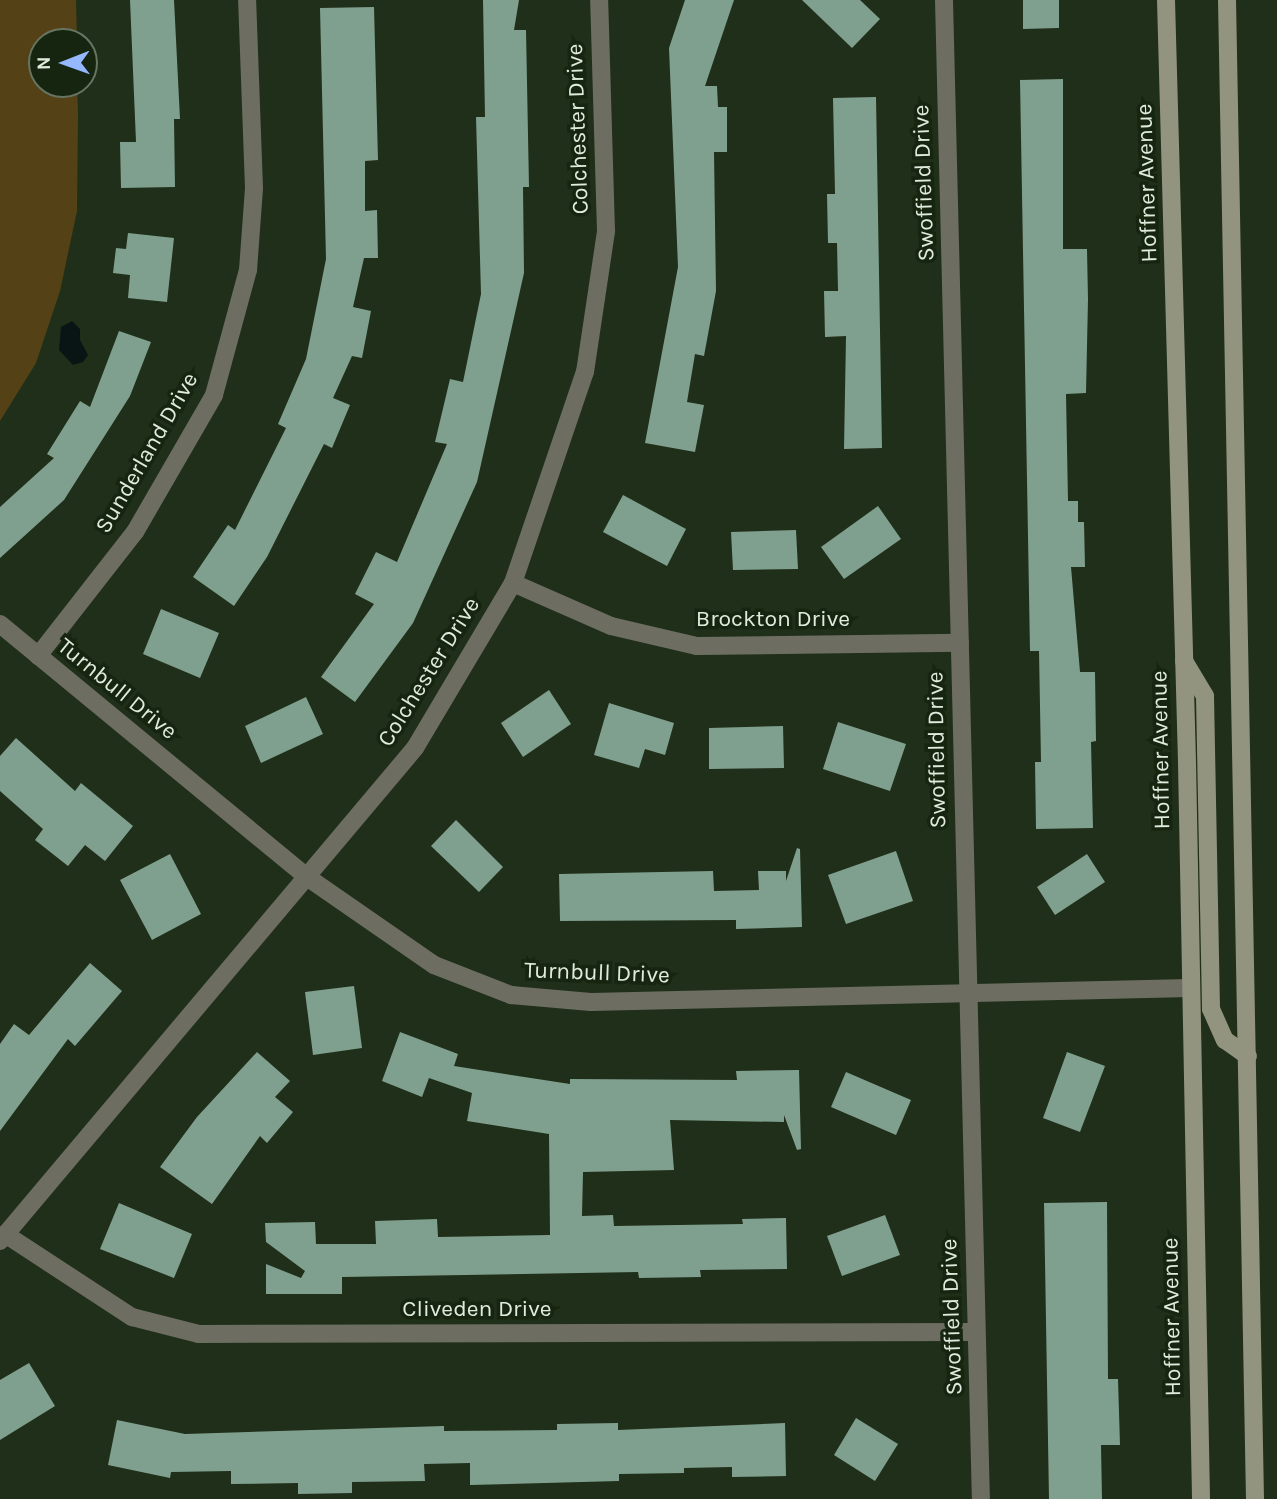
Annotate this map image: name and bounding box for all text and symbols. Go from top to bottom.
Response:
north arrow [28,28,98,98]
street label: Colchester Drive [561,43,595,215]
text: N [33,56,55,70]
street label: Hoffner Avenue [1130,103,1164,263]
street label: Swoffield Drive [907,104,941,262]
street label: Sunderland Drive [90,368,204,538]
street label: Colchester Drive [372,592,486,752]
street label: Brockton Drive [696,605,850,633]
street label: Turnbull Drive [52,632,182,746]
street label: Hoffner Avenue [1146,670,1176,830]
street label: Swoffield Drive [922,671,952,829]
street label: Turnbull Drive [524,957,670,989]
street label: Hoffner Avenue [1157,1237,1187,1397]
street label: Swoffield Drive [935,1238,969,1396]
street label: Cliveden Drive [402,1295,552,1323]

